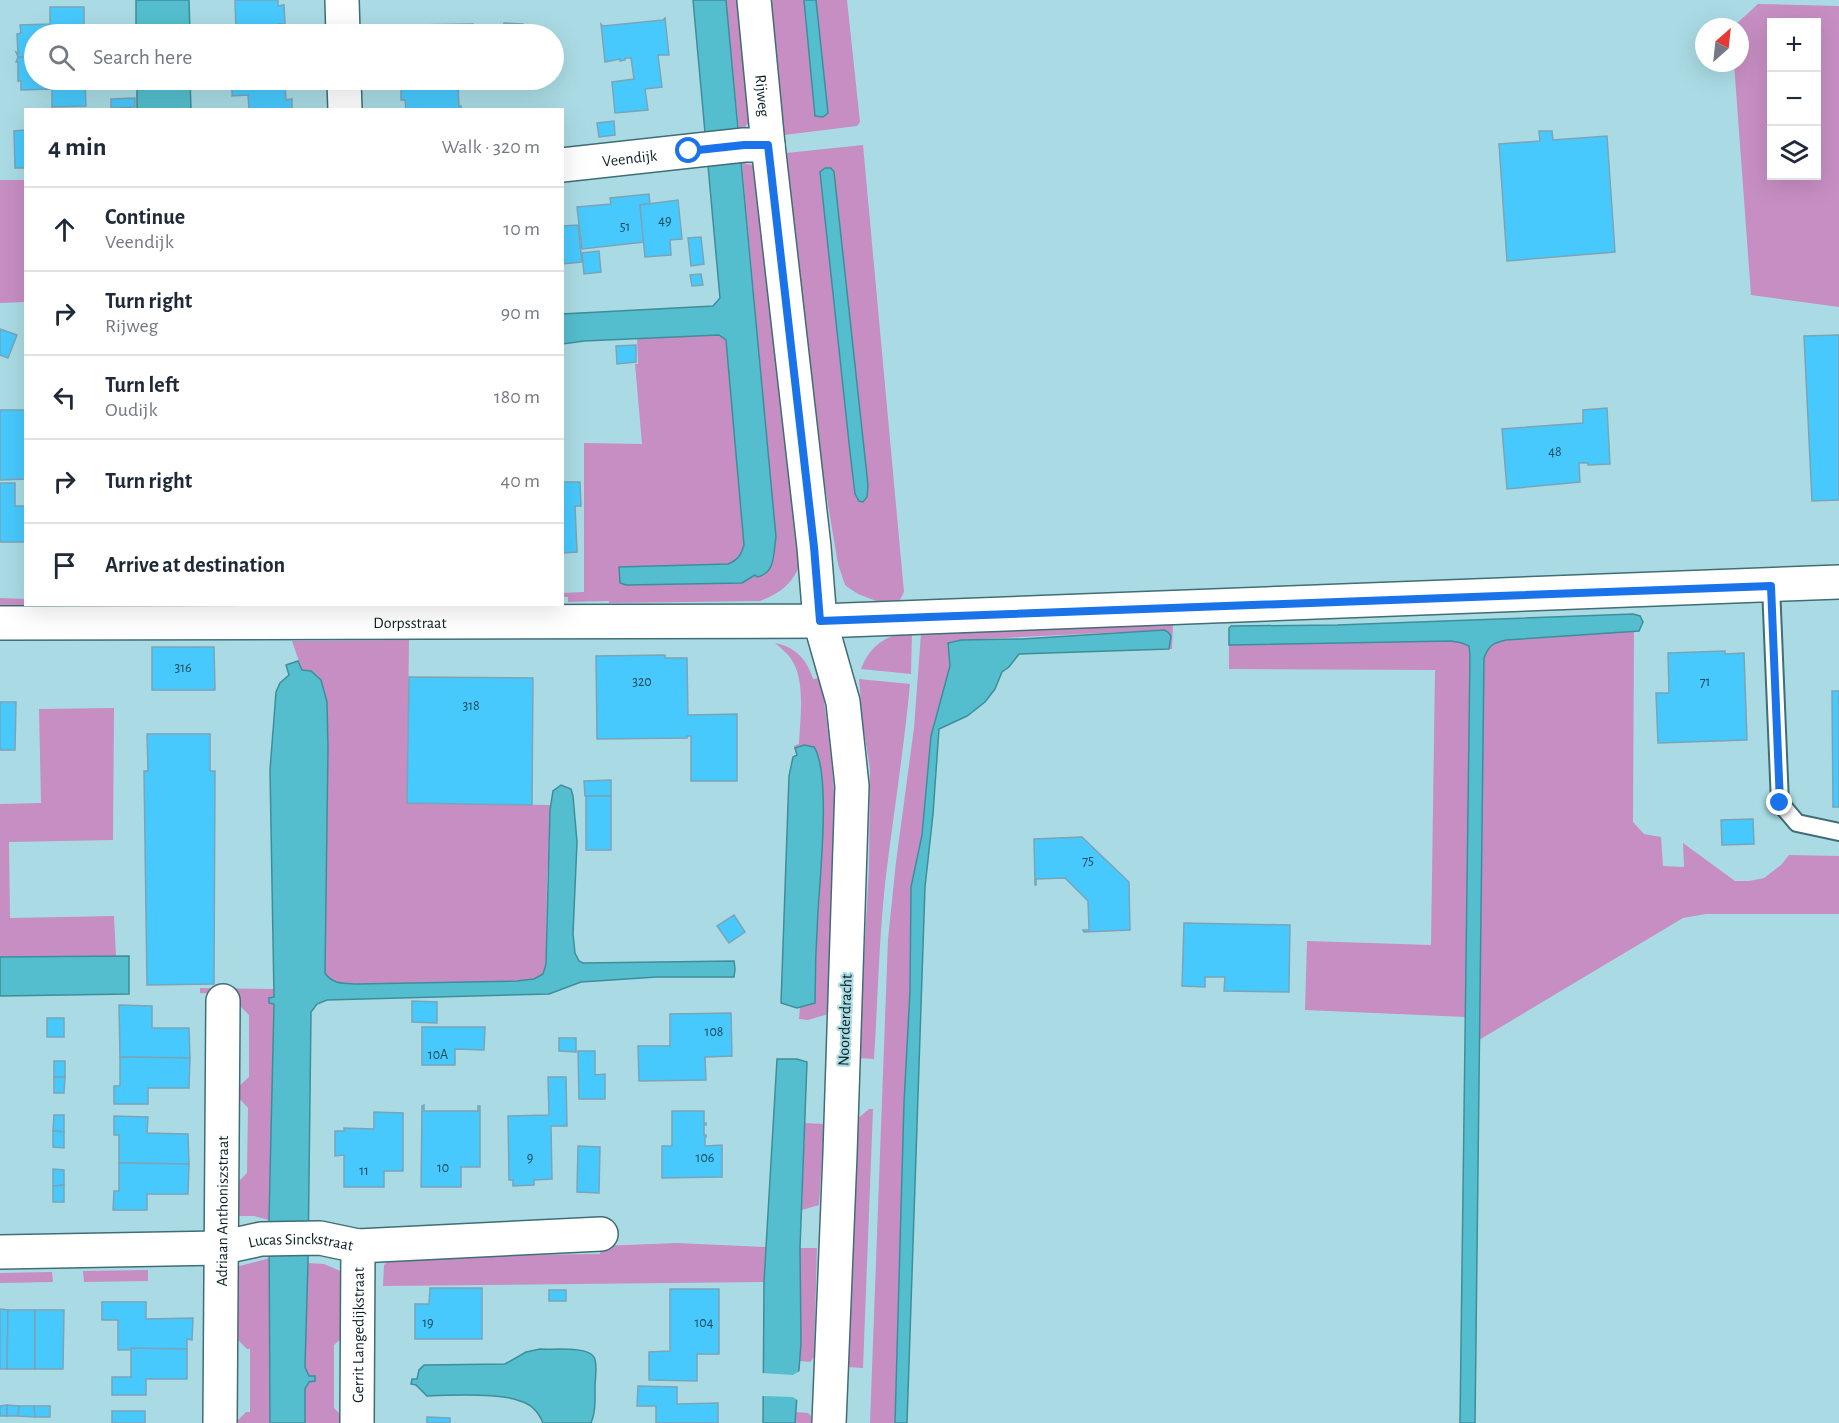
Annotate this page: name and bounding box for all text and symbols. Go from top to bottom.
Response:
north arrow [1695,18,1749,72]
map controls [1767,18,1821,180]
button: + [1767,18,1821,72]
search box [24,24,564,90]
icon: search [45,41,78,74]
text: Search here [93,46,192,68]
button: − [1767,72,1821,126]
street label: Rijweg [752,74,772,118]
button: layers [1767,126,1821,180]
text: 4 min [48,134,107,160]
text: Walk · 320 m [442,137,540,157]
route start [675,137,701,163]
street label: Veendijk [601,148,659,170]
text: Continue [105,206,185,228]
icon: ahead [48,213,81,246]
house number: 49 [658,214,672,228]
text: 10 m [503,219,540,239]
house number: 51 [620,220,630,234]
text: Veendijk [105,232,174,252]
text: Turn right [105,290,192,312]
icon: right [48,297,81,330]
text: 90 m [501,303,540,323]
text: Rijweg [105,316,158,336]
text: Turn left [105,374,179,396]
icon: left [48,381,81,414]
text: 180 m [494,387,540,407]
text: Oudijk [105,400,158,420]
house number: 48 [1548,445,1562,459]
icon: right [48,465,81,498]
text: Turn right [105,470,192,492]
text: 40 m [501,471,540,491]
icon: arrive [48,549,81,582]
text: Arrive at destination [105,554,285,576]
street label: Dorpsstraat [373,615,447,631]
house number: 316 [174,661,192,675]
house number: 320 [632,675,652,689]
house number: 71 [1700,675,1710,689]
house number: 318 [462,699,480,713]
route end [1766,789,1792,815]
house number: 75 [1082,854,1094,868]
street label: Noorderdracht [835,974,855,1066]
house number: 108 [705,1025,723,1039]
house number: 10A [428,1048,448,1062]
street label: Adriaan Anthoniszstraat [214,1135,231,1287]
house number: 9 [527,1151,533,1165]
house number: 106 [696,1151,714,1165]
house number: 10 [437,1161,449,1175]
house number: 11 [359,1164,369,1178]
street label: Lucas Sinckstraat [247,1231,355,1254]
street label: Gerrit Langedijkstraat [350,1267,368,1403]
house number: 19 [422,1316,434,1330]
house number: 104 [695,1316,714,1330]

